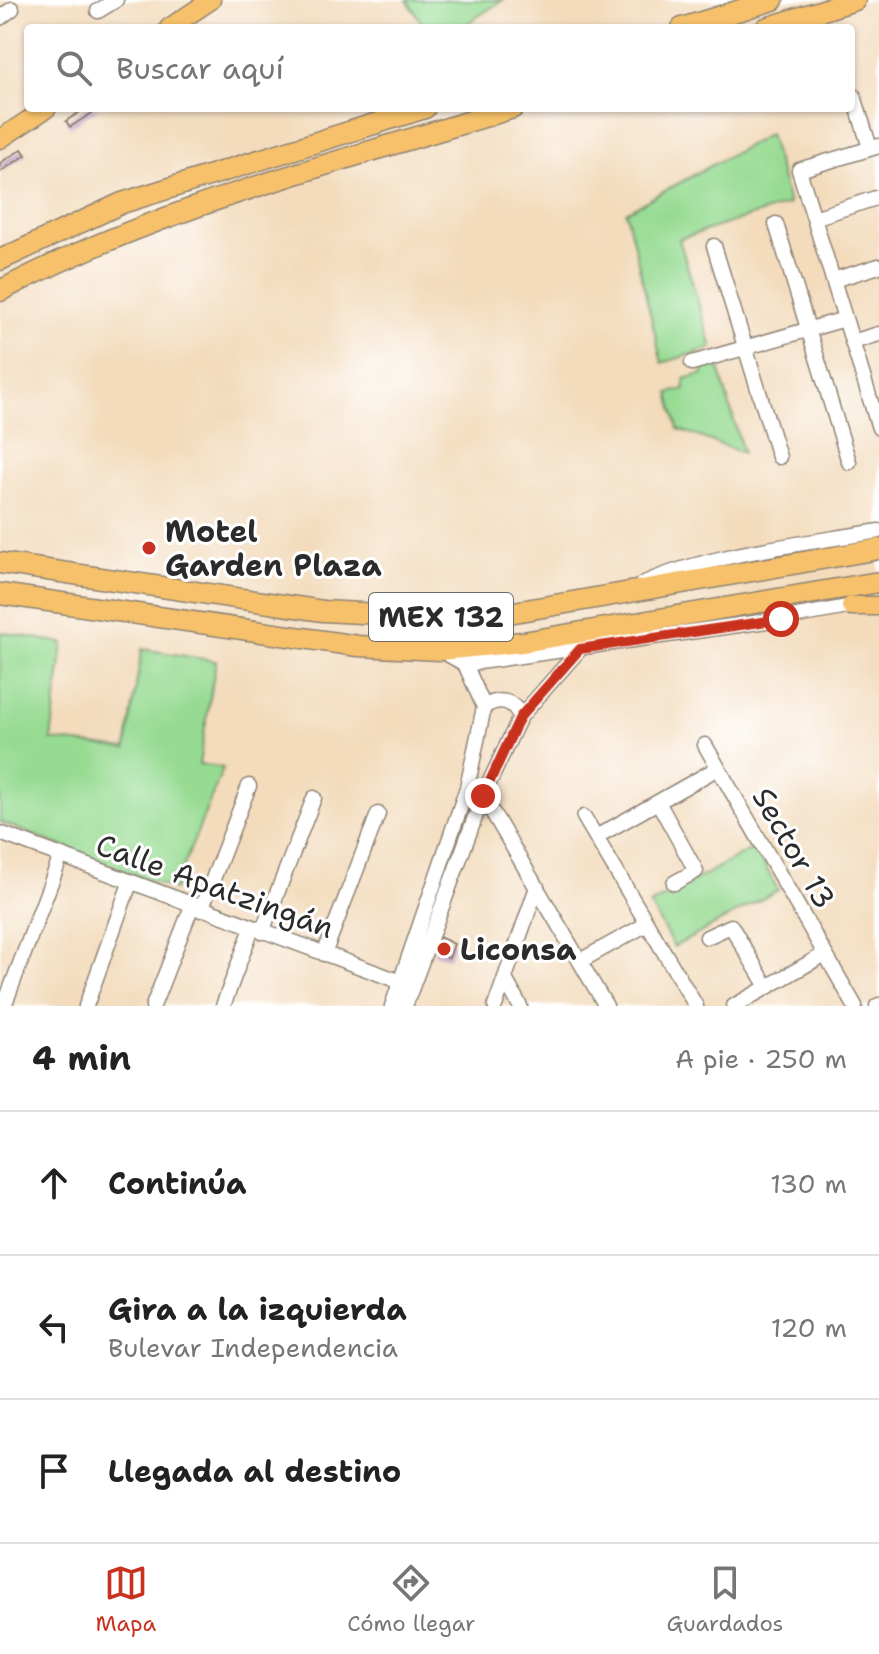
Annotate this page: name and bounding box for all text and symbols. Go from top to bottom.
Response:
search box [24,24,855,112]
icon: search [52,46,96,90]
text: Buscar aquí [116,48,284,89]
place label: Motel Garden Plaza [165,511,382,586]
marker: Motel Garden Plaza [140,539,158,557]
road number: MEX 132 [369,593,513,641]
route start [763,601,799,637]
route end [465,778,501,814]
street label: Sector 13 [743,780,845,916]
street label: Calle Apatzingán [90,824,340,948]
place label: Liconsa [460,929,577,970]
marker: Liconsa [435,940,453,958]
text: 4 min [32,1035,131,1081]
text: A pie · 250 m [675,1041,847,1076]
icon: ahead [32,1161,76,1205]
text: Continúa [108,1163,247,1204]
text: 130 m [770,1166,847,1201]
text: Gira a la izquierda [108,1289,407,1330]
icon: left [32,1305,76,1349]
text: 120 m [771,1310,847,1345]
text: Bulevar Independencia [108,1330,398,1365]
icon: arrive [32,1449,76,1493]
text: Llegada al destino [108,1451,401,1492]
tab: Mapa [95,1561,156,1638]
tab: Cómo llegar [347,1561,475,1638]
tab: Guardados [666,1561,784,1638]

